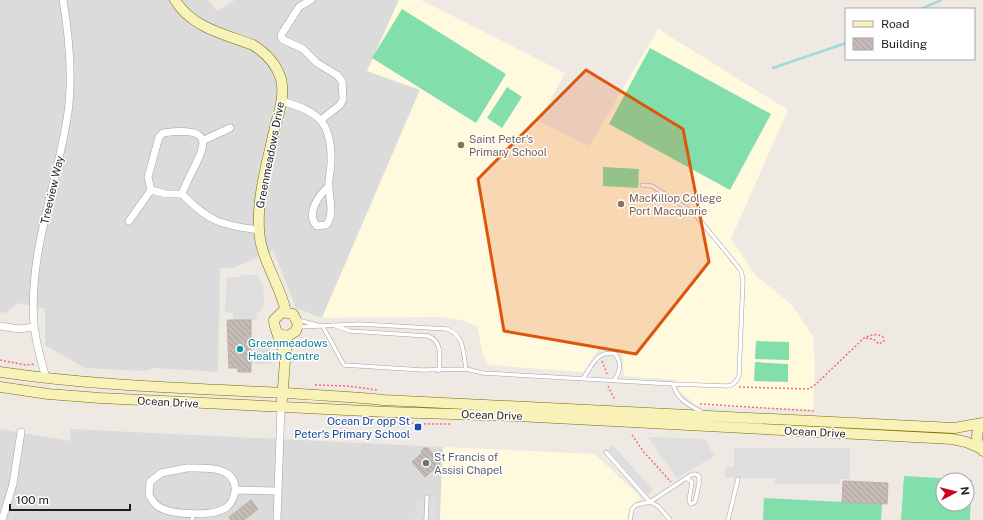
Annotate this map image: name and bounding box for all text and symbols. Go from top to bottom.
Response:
legend [845,8,975,60]
text: Road [881,17,909,31]
text: Building [881,37,927,51]
street label: Greenmeadows Drive [254,101,286,209]
place label: Saint Peter's Primary School [469,133,547,158]
marker: Saint Peter's Primary School [456,140,466,150]
street label: Treeview Way [38,154,66,225]
place label: MacKillop College Port Macquarie [629,192,722,217]
marker: MacKillop College Port Macquarie [616,199,626,209]
place label: Greenmeadows Health Centre [248,337,328,362]
marker: Greenmeadows Health Centre [235,344,245,354]
street label: Ocean Drive [137,394,199,410]
street label: Ocean Drive [461,408,523,422]
place label: Ocean Dr opp St Peter's Primary School [294,415,410,440]
marker: Ocean Dr opp St Peter's Primary School [413,422,423,432]
street label: Ocean Drive [784,424,846,440]
place label: St Francis of Assisi Chapel [434,451,503,476]
marker: St Francis of Assisi Chapel [421,458,431,468]
north arrow [935,472,975,512]
scale bar [10,486,130,512]
text: N [958,486,971,496]
text: 100 m [16,493,49,507]

